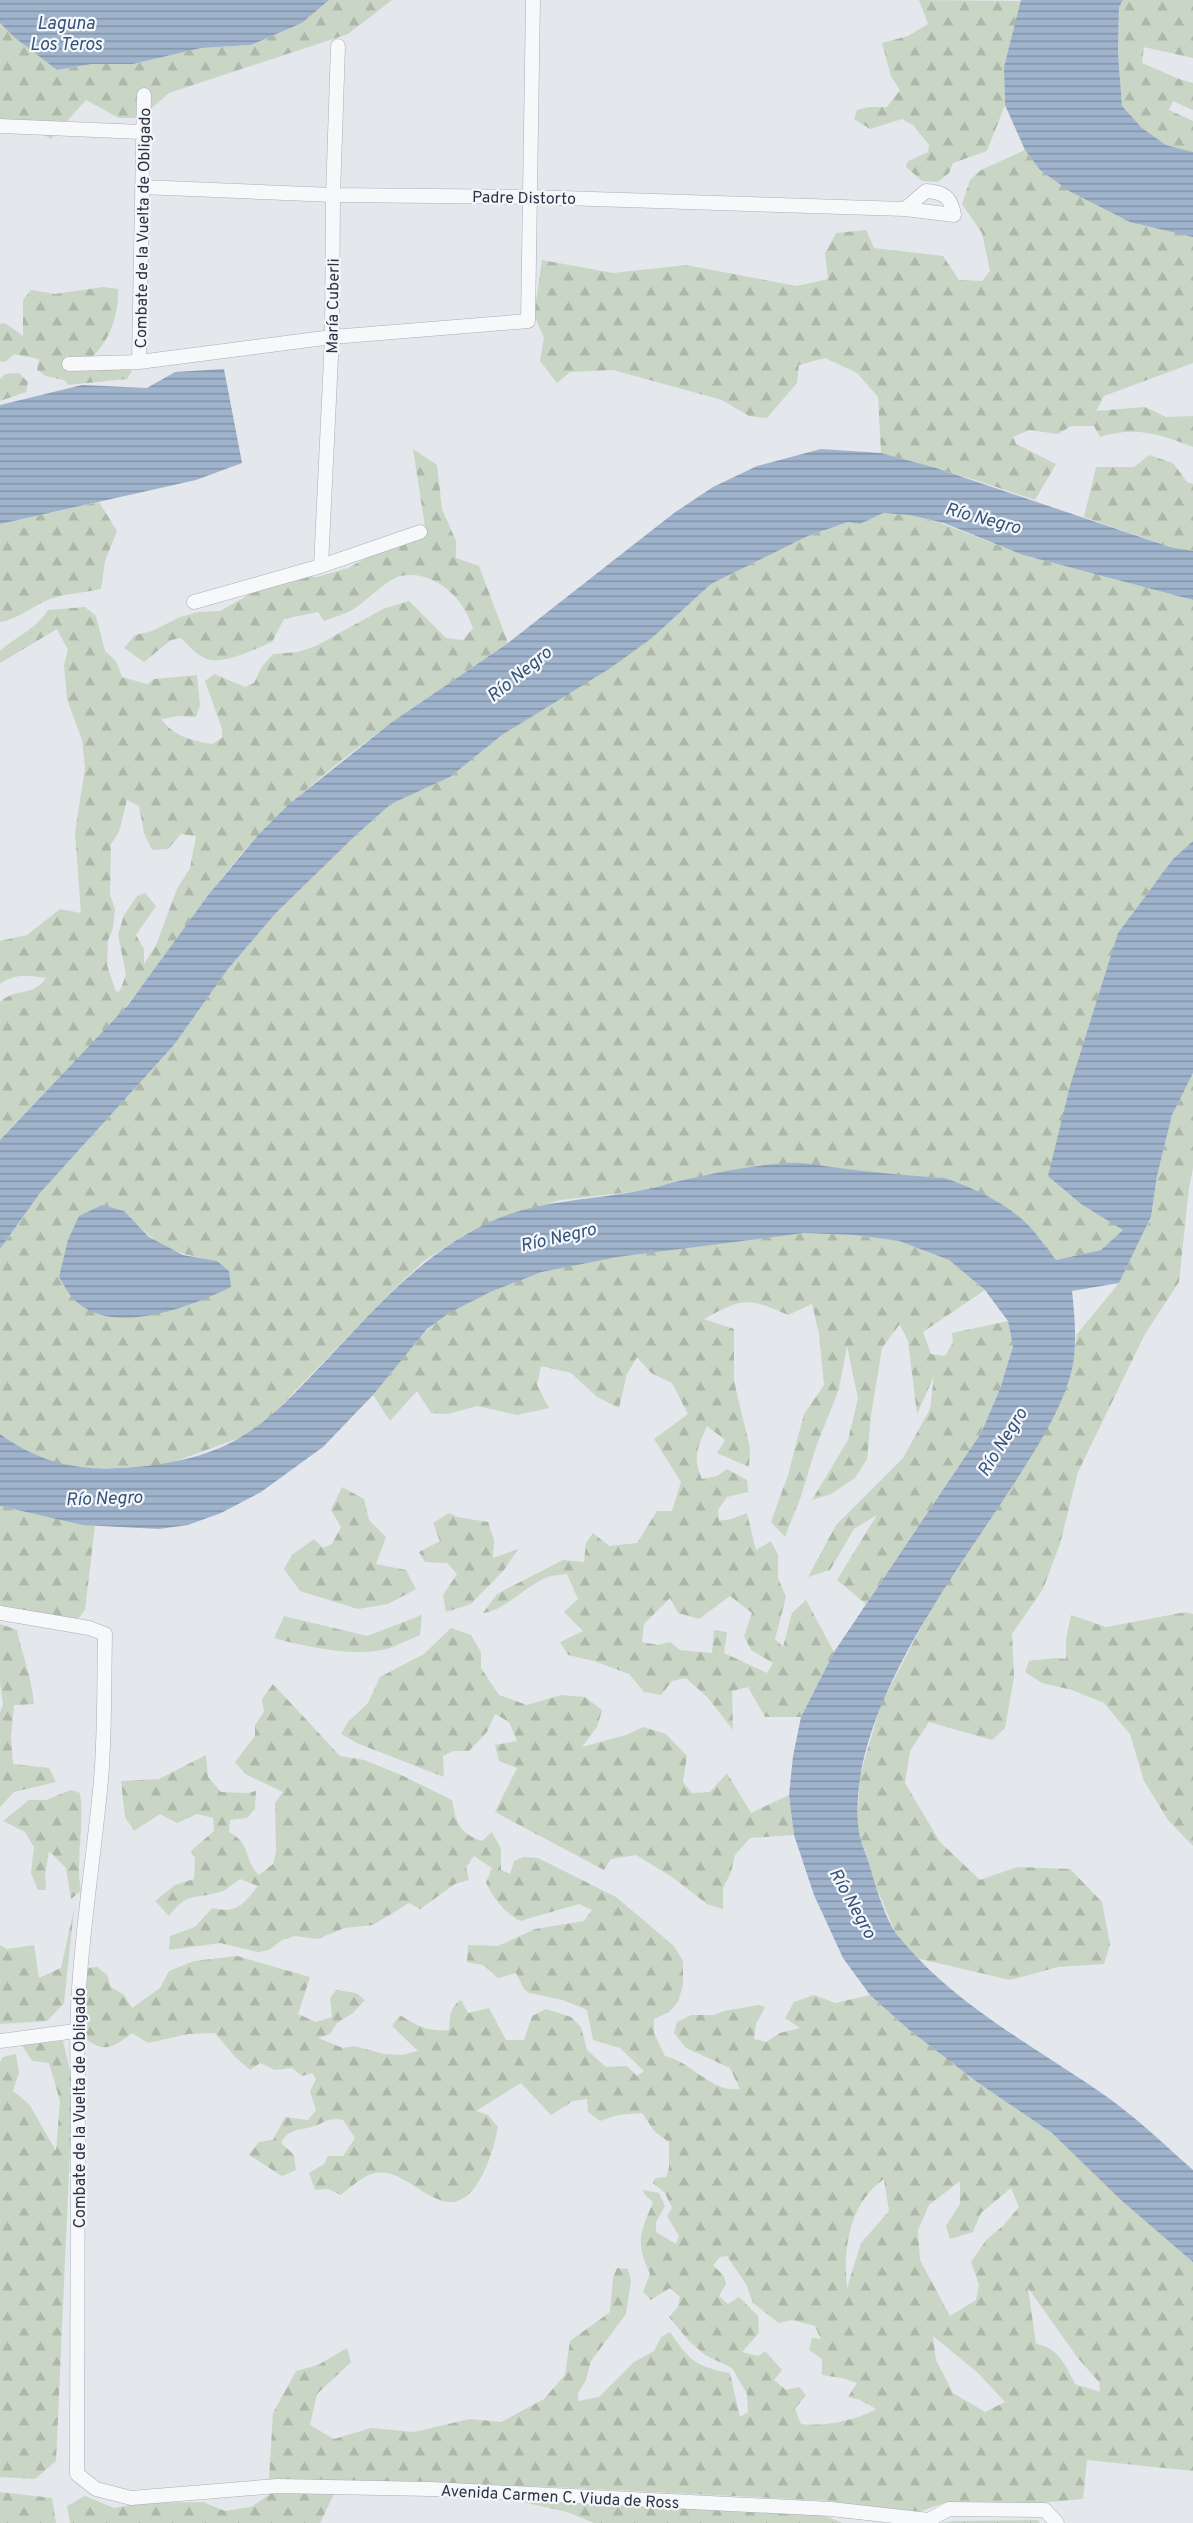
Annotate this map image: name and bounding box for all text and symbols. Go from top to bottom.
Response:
water label: Laguna Los Teros [30,13,103,57]
street label: Combate de la Vuelta de Obligado [132,107,156,349]
street label: Padre Distorto [472,188,576,210]
street label: María Cuberli [323,258,345,354]
water label: Río Negro [942,498,1023,541]
water label: Río Negro [483,642,557,708]
water label: Río Negro [518,1219,599,1258]
water label: Río Negro [973,1404,1034,1482]
water label: Río Negro [65,1487,143,1512]
water label: Río Negro [823,1865,881,1943]
street label: Combate de la Vuelta de Obligado [71,1988,91,2228]
street label: Avenida Carmen C. Viuda de Ross [440,2482,680,2514]

